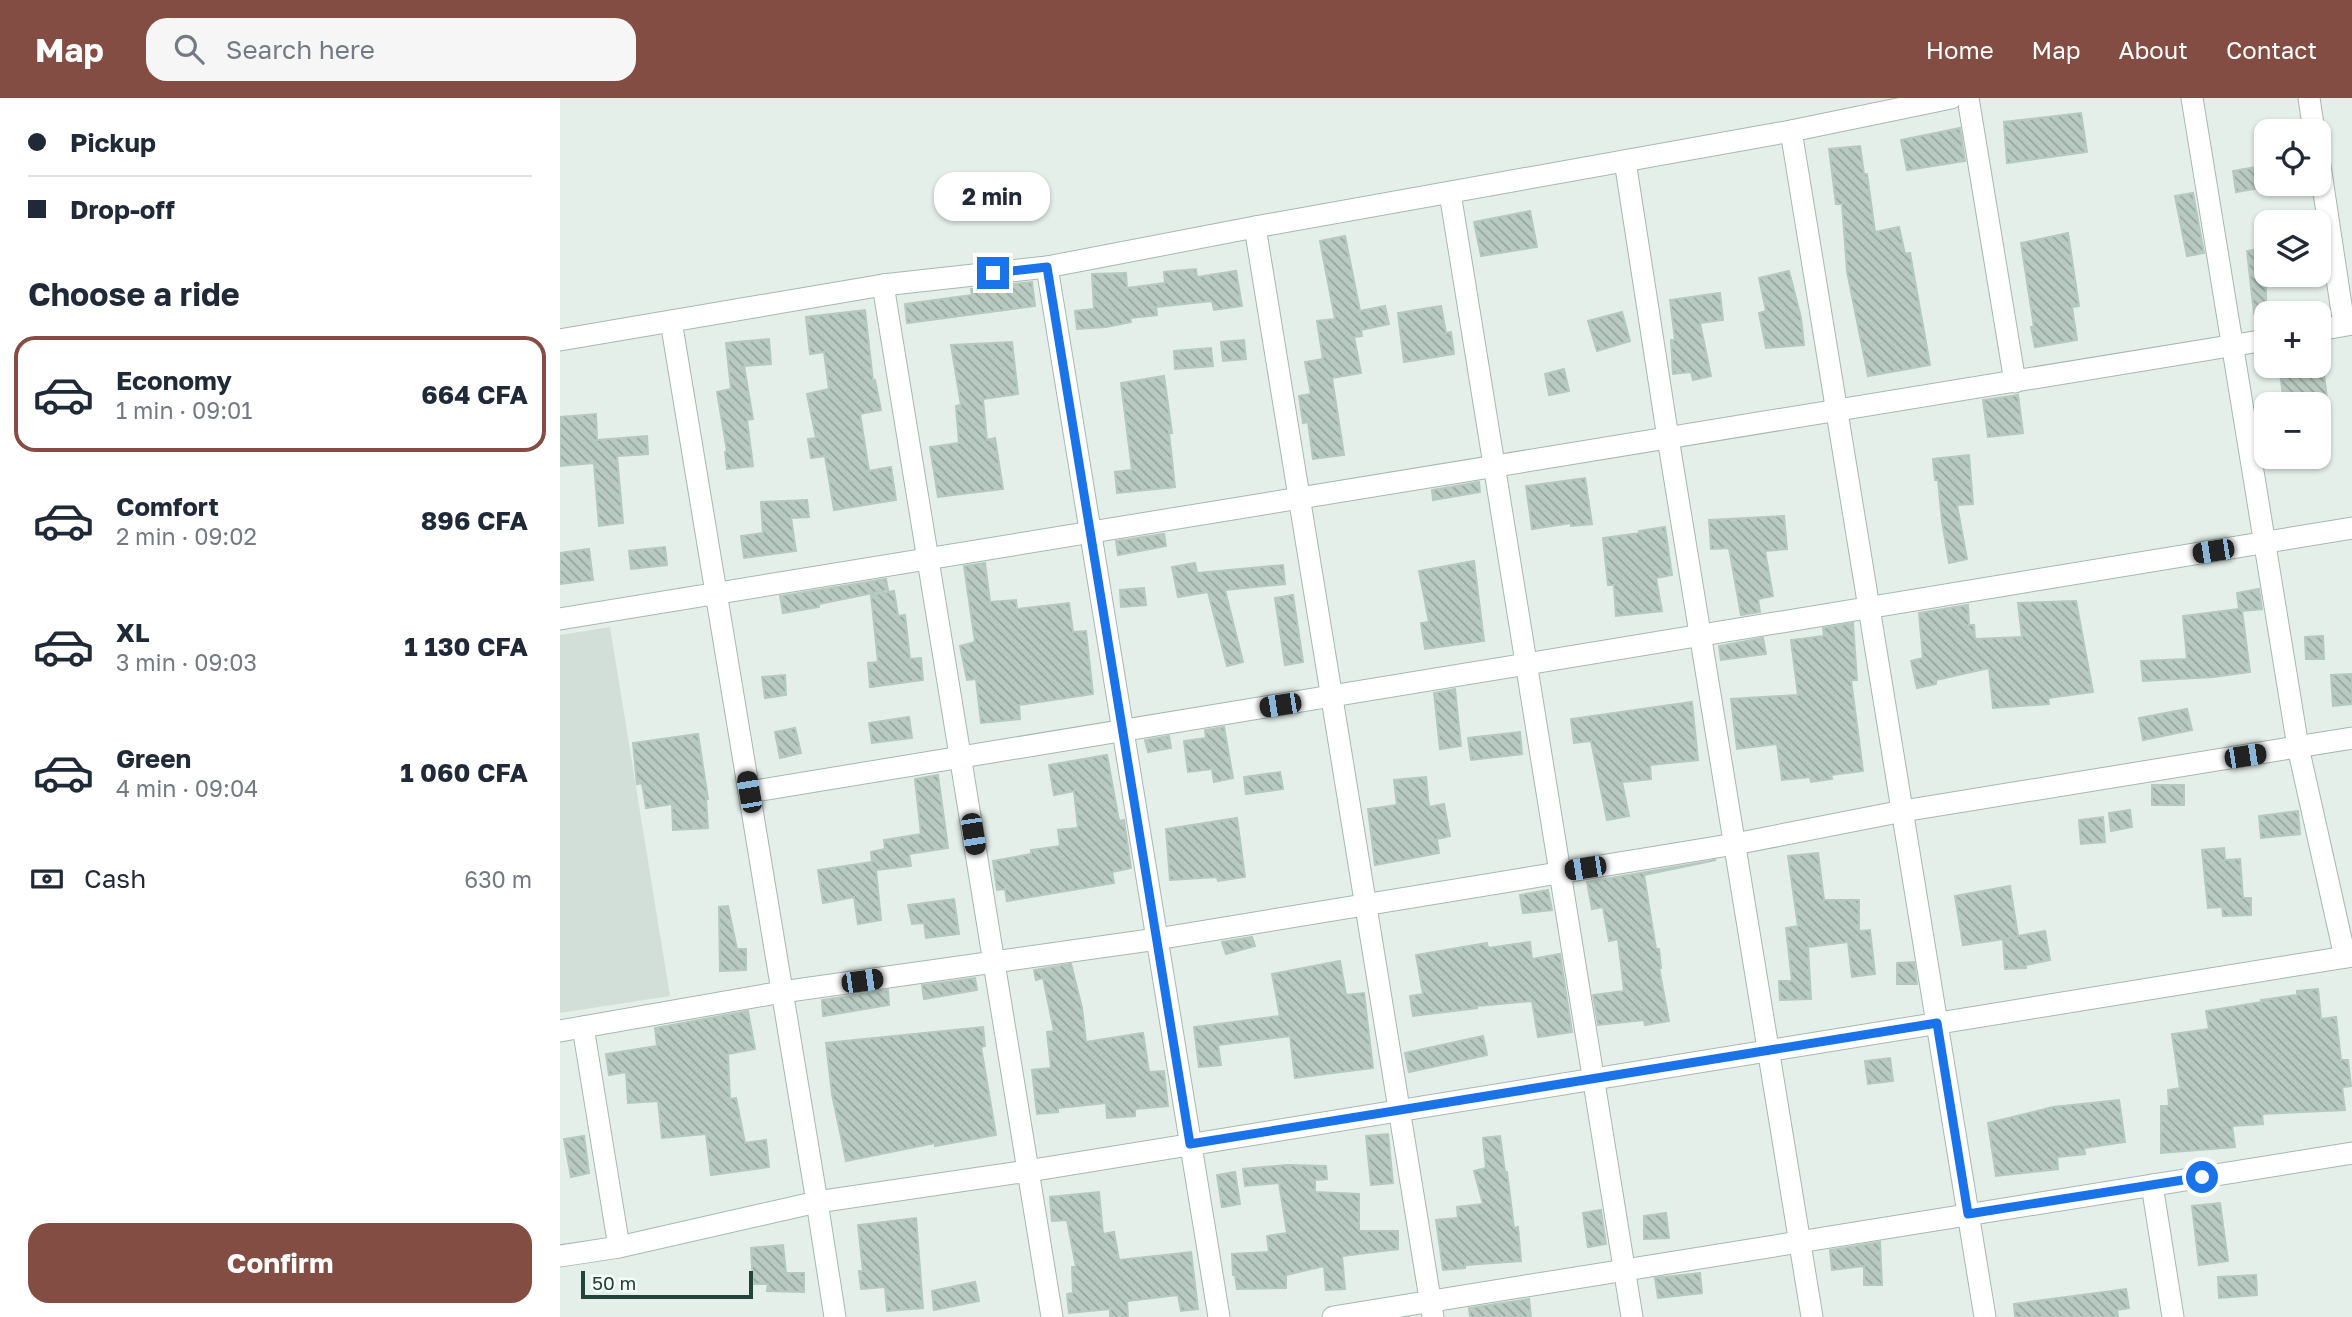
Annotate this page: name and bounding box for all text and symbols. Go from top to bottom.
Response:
search box [146,18,636,81]
text: Map [35,30,104,69]
icon: search [170,30,208,68]
text: Search here [226,34,375,65]
text: Home [1926,35,1994,64]
text: Map [2032,35,2081,64]
text: About [2119,35,2188,64]
text: Contact [2226,35,2317,64]
map controls [2254,119,2331,469]
button: locate [2254,119,2331,196]
text: Pickup [70,127,156,158]
callout: 2 min [935,172,1051,220]
text: 2 min [962,182,1022,210]
text: Drop-off [70,194,175,225]
button: layers [2254,210,2331,287]
route end [977,257,1009,289]
text: Choose a ride [28,275,240,313]
button: + [2254,301,2331,378]
icon: car [32,363,95,426]
text: Economy [116,365,232,396]
text: 664 CFA [421,379,528,410]
button: − [2254,392,2331,469]
text: 1 min · 09:01 [116,396,252,424]
icon: car [32,489,95,552]
text: Comfort [116,491,219,522]
text: 896 CFA [421,505,528,536]
text: 2 min · 09:02 [116,522,257,550]
car [2191,537,2236,565]
icon: car [32,615,95,678]
text: XL [116,617,150,648]
text: 1 130 CFA [404,631,528,662]
text: 3 min · 09:03 [116,648,257,676]
car [1258,691,1303,719]
icon: car [32,741,95,804]
car [2223,742,2268,770]
text: Green [116,743,191,774]
text: 1 060 CFA [400,757,528,788]
car [736,769,763,815]
text: 4 min · 09:04 [116,774,258,802]
car [960,812,987,856]
car [1563,854,1608,882]
icon: cash [28,860,66,898]
text: Cash [84,863,146,894]
text: 630 m [464,865,532,893]
car [840,968,885,994]
route start [2186,1161,2218,1193]
button: Confirm [28,1223,532,1303]
scale bar [581,1268,752,1300]
text: 50 m [592,1271,636,1294]

